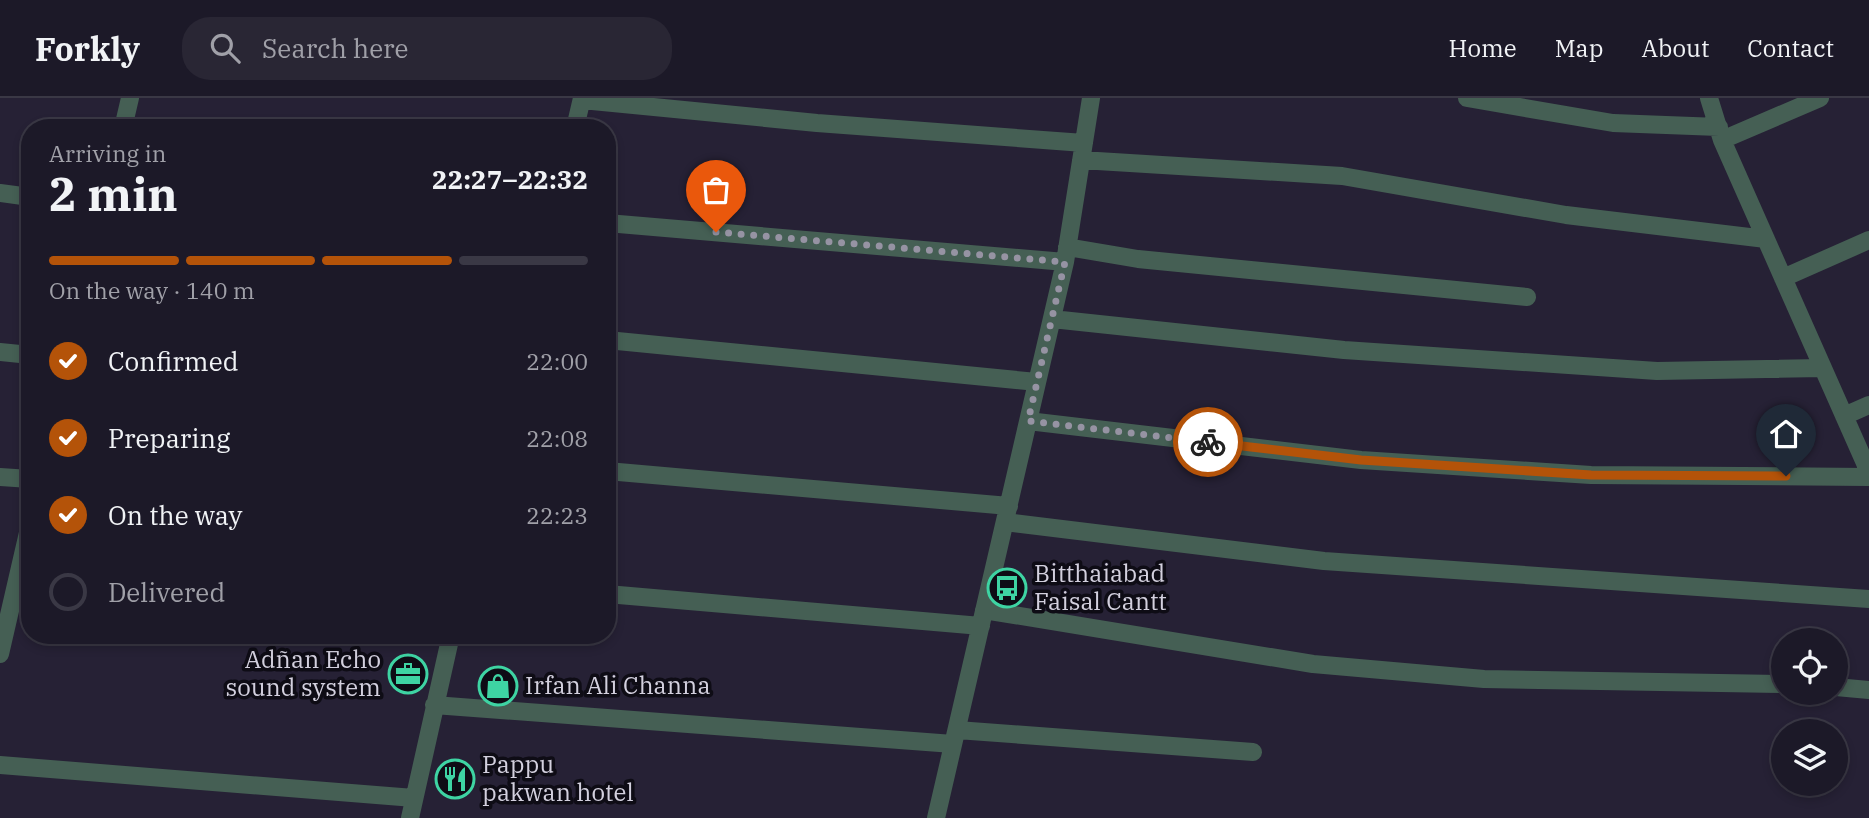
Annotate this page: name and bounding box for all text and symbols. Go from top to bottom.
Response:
search box [182,17,672,80]
text: Forkly [35,27,140,70]
icon: search [206,29,244,67]
text: Search here [262,31,409,65]
text: Home [1449,32,1517,64]
text: Map [1555,32,1603,64]
text: About [1641,32,1709,64]
text: Contact [1747,32,1834,64]
text: Arriving in [49,138,166,168]
pin [686,160,746,232]
text: 22:27–22:32 [432,162,588,196]
text: 2 min [49,164,178,224]
icon: bag [697,171,735,209]
text: On the way · 140 m [49,275,255,305]
icon: check [49,342,87,380]
text: Confirmed [108,344,239,378]
text: 22:00 [526,346,588,376]
pin [1756,404,1816,476]
courier [1173,407,1243,477]
icon: home [1767,415,1805,453]
icon: check [49,419,87,457]
text: Preparing [108,421,230,455]
text: 22:08 [526,423,588,453]
icon: bike [1189,423,1227,461]
icon: check [49,496,87,534]
text: On the way [108,498,242,532]
text: 22:23 [526,500,588,530]
place label: Bitthaiabad Faisal Cantt [1034,557,1167,617]
bus stop icon: Bitthaiabad Faisal Cantt [986,567,1028,609]
text: Delivered [108,575,225,609]
map controls [1771,628,1848,796]
button: locate [1771,628,1848,705]
place label: Adñan Echo sound system [225,643,381,703]
office icon: Adñan Echo sound system [387,653,429,695]
shop icon: Irfan Ali Channa [477,665,519,707]
place label: Irfan Ali Channa [525,669,711,701]
button: layers [1771,719,1848,796]
place label: Pappu pakwan hotel [482,748,634,808]
restaurant icon: Pappu pakwan hotel [434,758,476,800]

